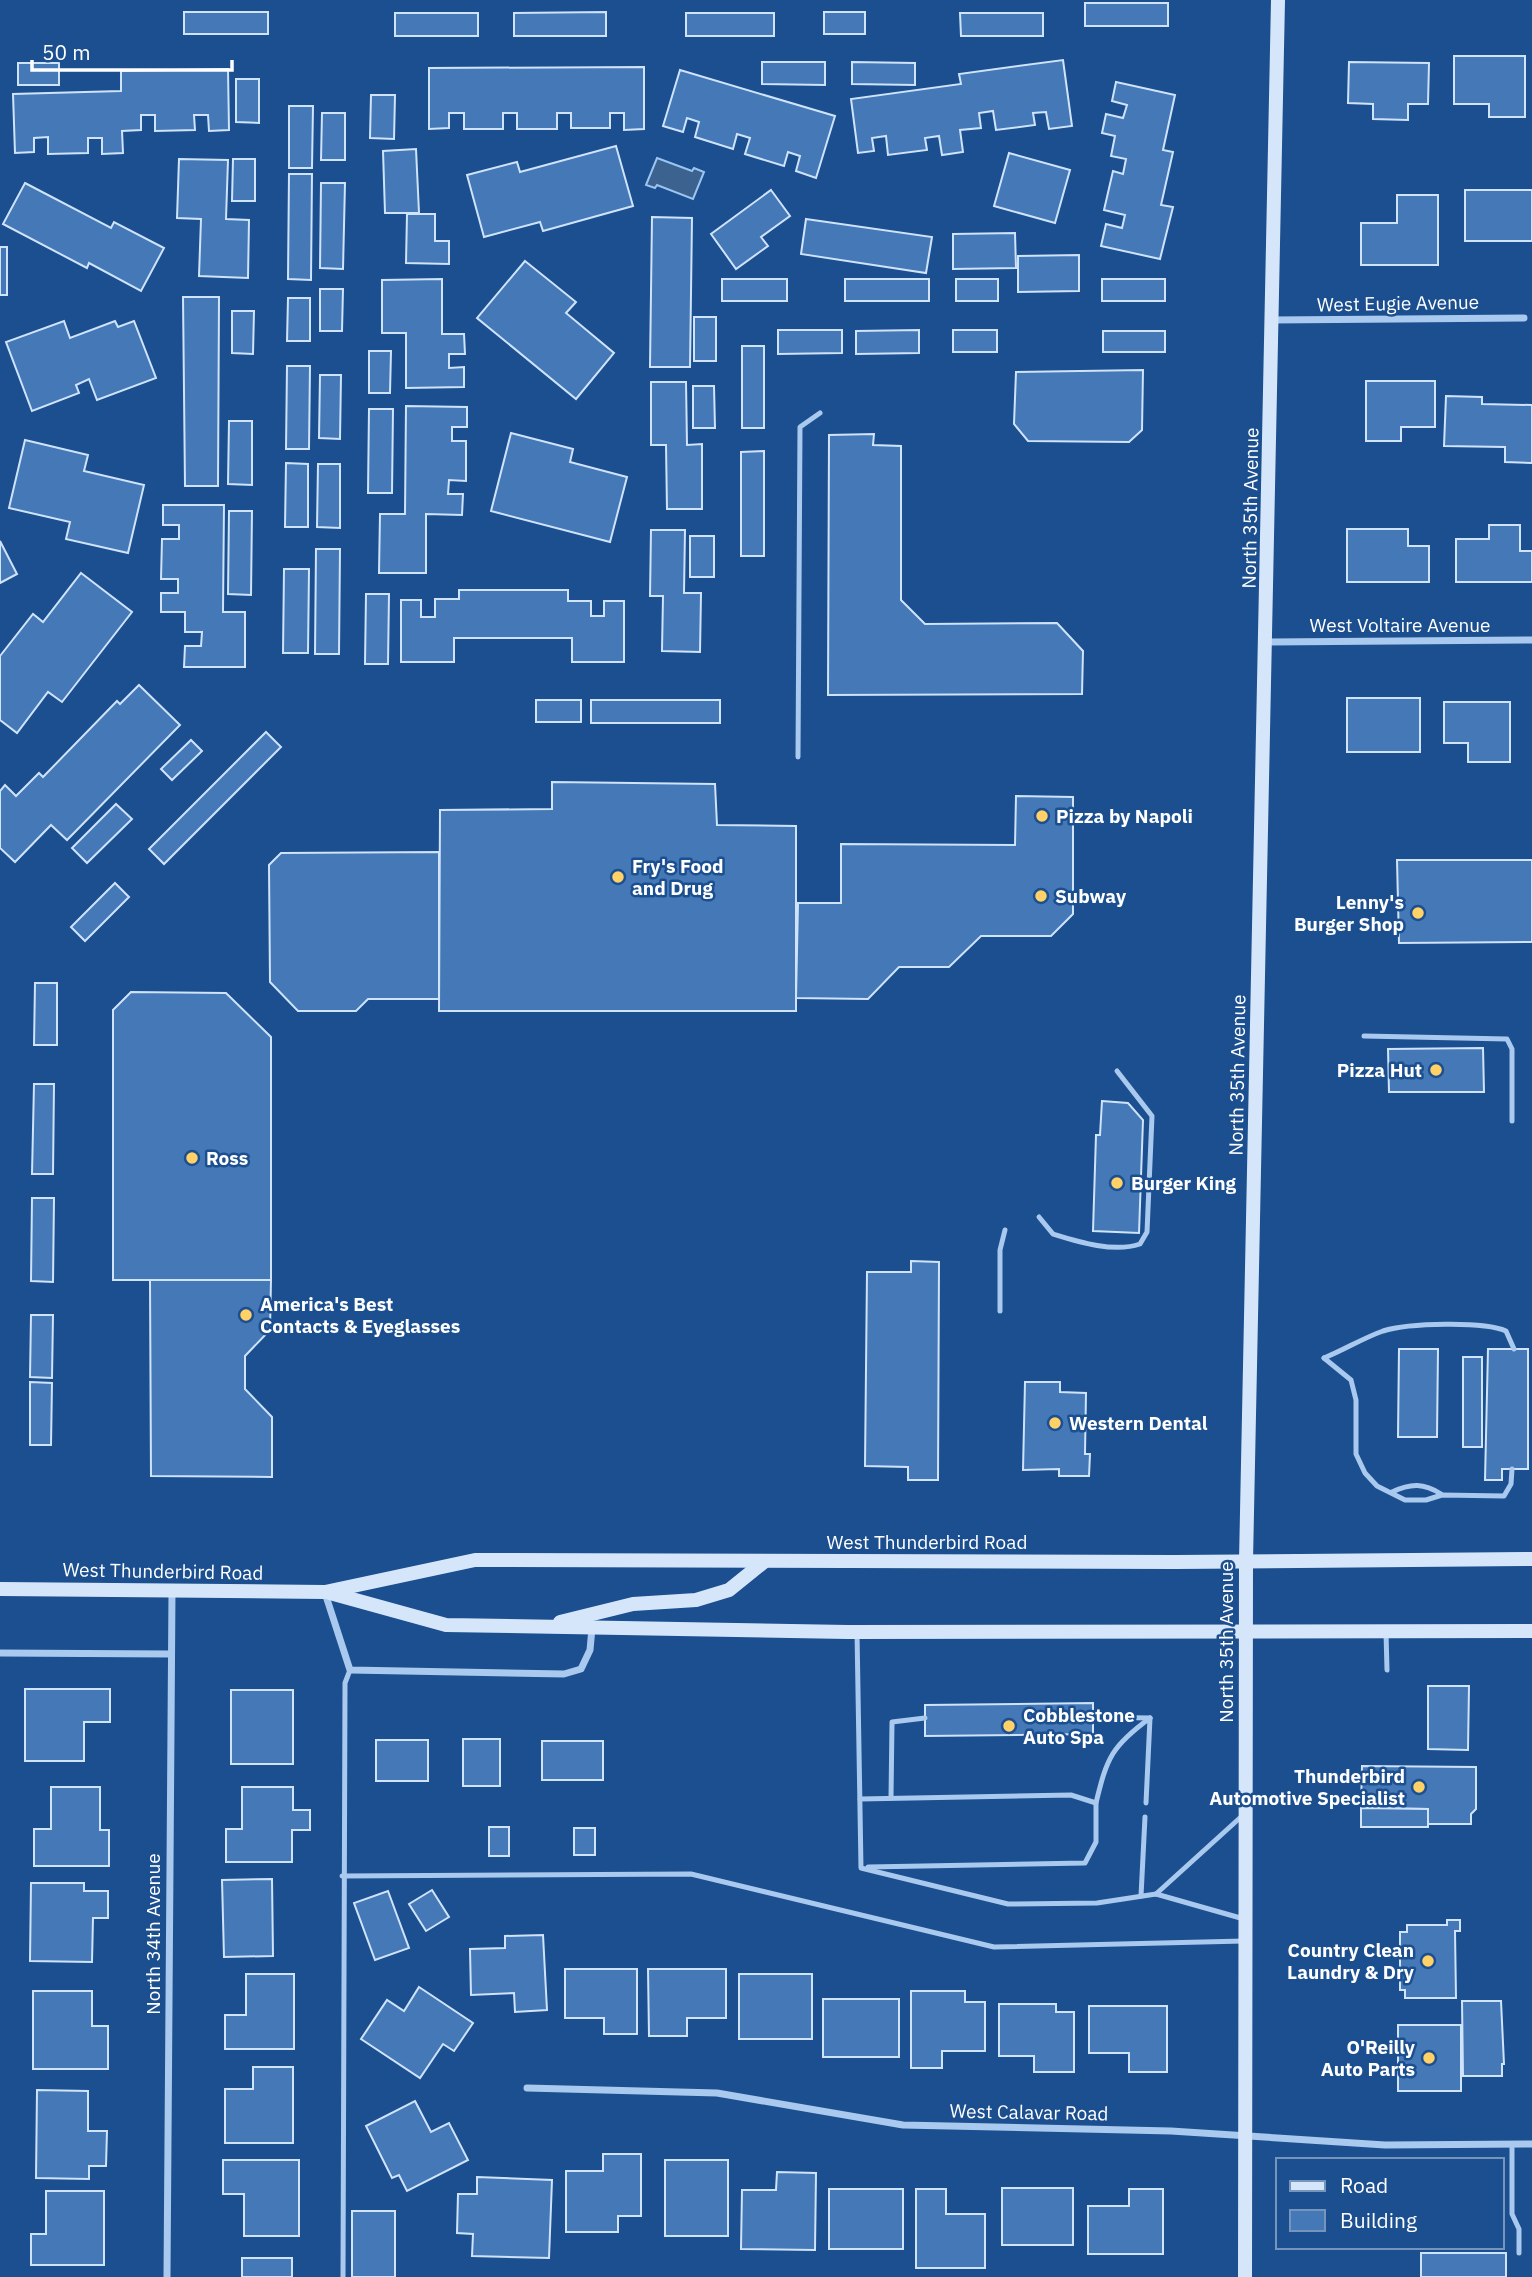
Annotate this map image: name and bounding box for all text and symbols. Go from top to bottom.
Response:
scale bar [32,28,231,72]
text: 50 m [42,38,91,66]
street label: West Eugie Avenue [1317,290,1479,316]
street label: North 35th Avenue [1237,427,1263,589]
street label: West Voltaire Avenue [1310,613,1490,637]
place label: Pizza by Napoli [1056,804,1193,828]
marker: Pizza by Napoli [1034,808,1050,824]
place label: Fry's Food and Drug [632,854,724,900]
marker: Fry's Food and Drug [610,869,626,885]
place label: Subway [1055,884,1127,908]
marker: Subway [1033,888,1049,904]
place label: Lenny's Burger Shop [1294,890,1404,936]
marker: Lenny's Burger Shop [1410,905,1426,921]
street label: North 35th Avenue [1224,994,1250,1156]
place label: Pizza Hut [1337,1058,1422,1082]
marker: Pizza Hut [1428,1062,1444,1078]
place label: Ross [206,1146,248,1170]
marker: Ross [184,1150,200,1166]
place label: Burger King [1131,1171,1237,1195]
marker: Burger King [1109,1175,1125,1191]
place label: America's Best Contacts & Eyeglasses [260,1292,460,1338]
marker: America's Best Contacts & Eyeglasses [238,1307,254,1323]
place label: Western Dental [1069,1411,1208,1435]
marker: Western Dental [1047,1415,1063,1431]
street label: West Thunderbird Road [827,1530,1027,1554]
street label: West Thunderbird Road [62,1557,264,1585]
street label: North 35th Avenue [1214,1561,1238,1723]
place label: Cobblestone Auto Spa [1023,1703,1135,1749]
marker: Cobblestone Auto Spa [1001,1718,1017,1734]
place label: Thunderbird Automotive Specialist [1209,1764,1405,1810]
marker: Thunderbird Automotive Specialist [1411,1779,1427,1795]
street label: North 34th Avenue [141,1853,165,2015]
place label: Country Clean Laundry & Dry [1287,1938,1415,1984]
marker: Country Clean Laundry & Dry [1420,1953,1436,1969]
place label: O'Reilly Auto Parts [1321,2035,1416,2081]
marker: O'Reilly Auto Parts [1421,2050,1437,2066]
street label: West Calavar Road [949,2099,1109,2125]
legend [1276,2158,1504,2249]
text: Road [1340,2171,1388,2199]
text: Building [1340,2206,1417,2234]

